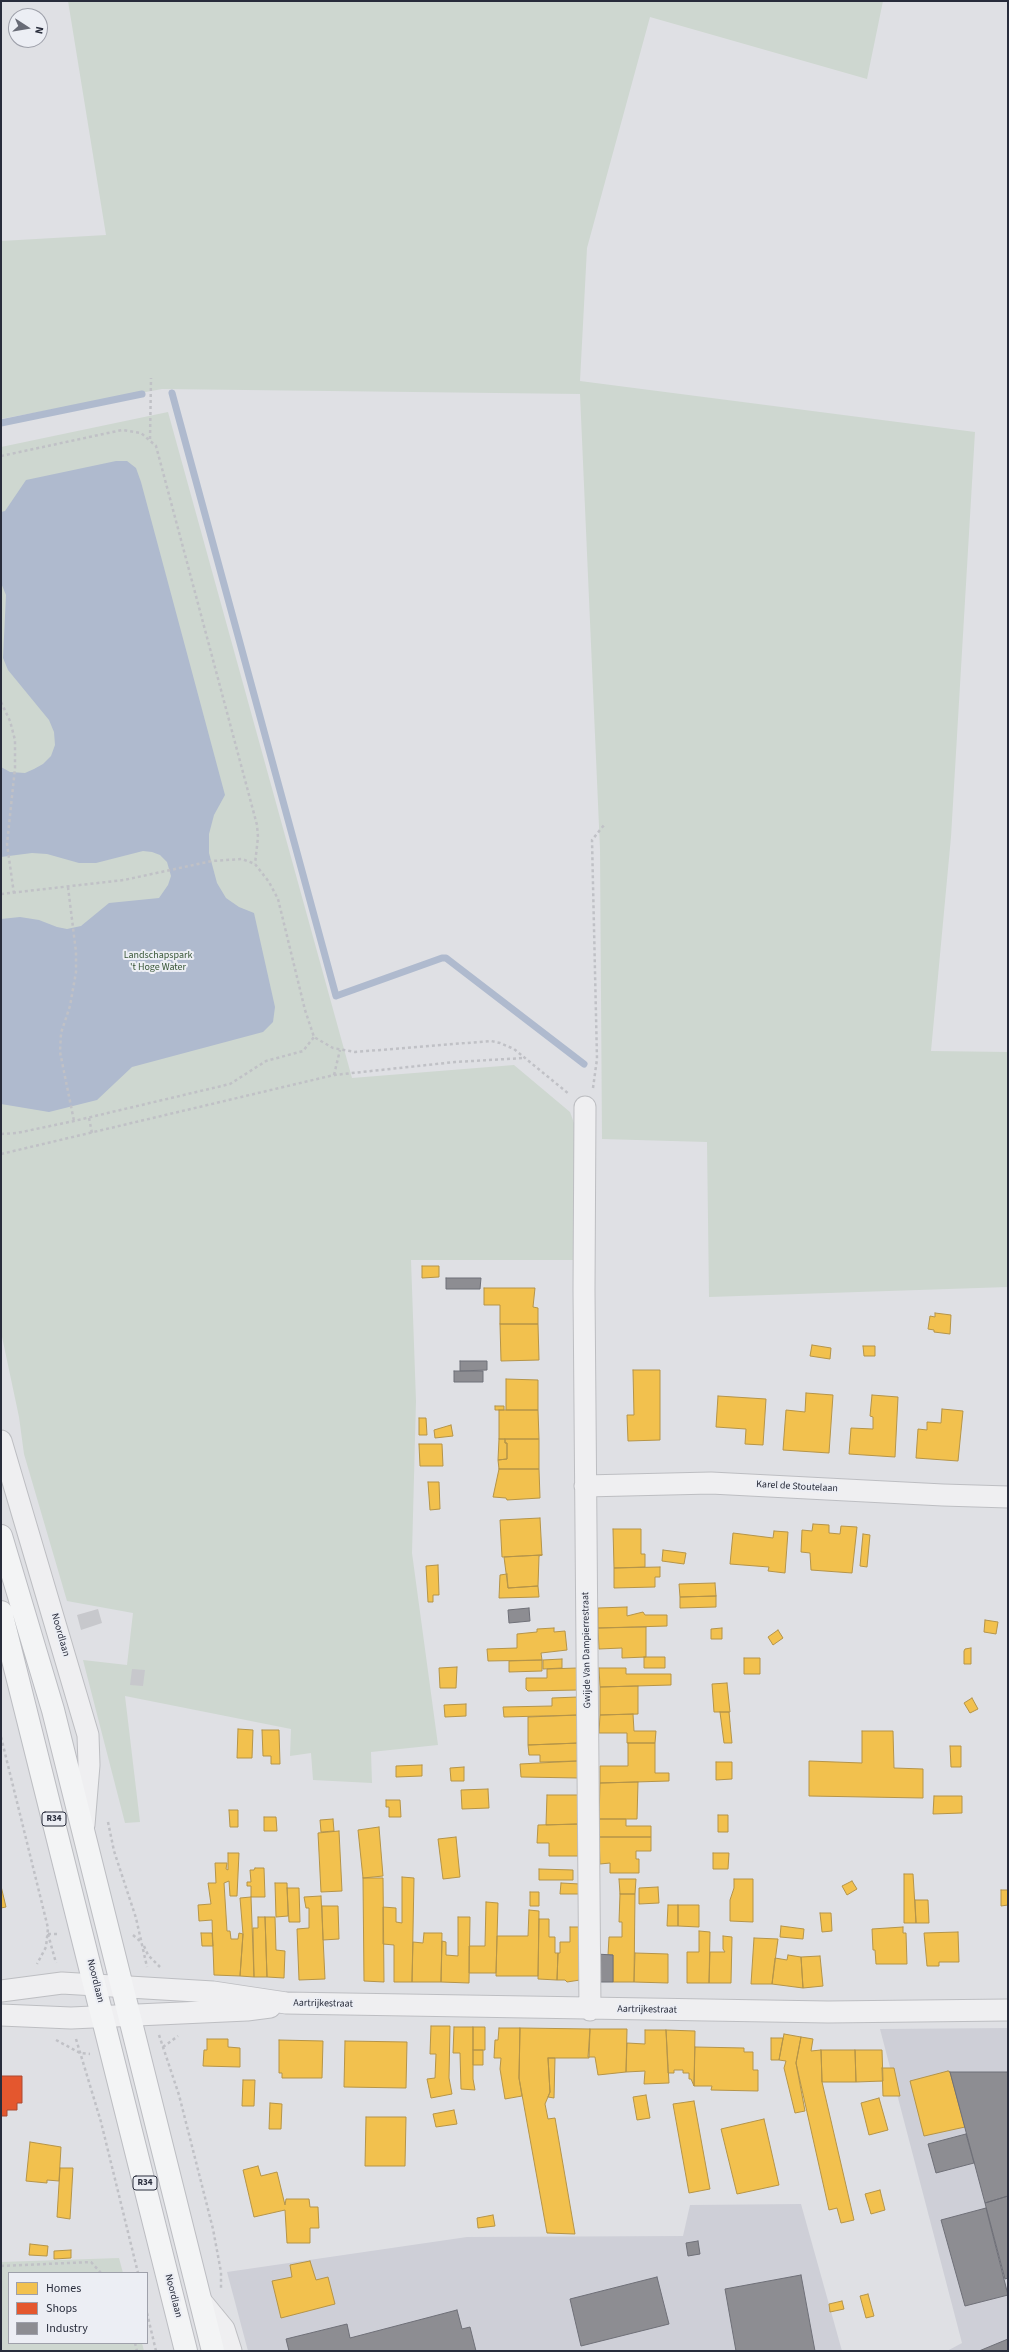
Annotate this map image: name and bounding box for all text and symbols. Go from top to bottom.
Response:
north arrow [8,8,48,48]
text: N [31,25,47,36]
park label: Landschapspark 't Hoge Water [124,950,192,974]
street label: Karel de Stoutelaan [756,1479,838,1495]
street label: Gwijde Van Dampierrestraat [580,1592,594,1708]
street label: Noordlaan [48,1612,72,1658]
road number: R34 [42,1812,66,1826]
street label: Noordlaan [84,1958,106,2004]
street label: Aartrijkestraat [293,1997,353,2011]
street label: Aartrijkestraat [617,2003,677,2017]
road number: R34 [133,2176,157,2190]
legend [8,2272,148,2344]
street label: Noordlaan [162,2273,184,2319]
text: Homes [46,2280,81,2297]
text: Shops [46,2300,77,2317]
text: Industry [46,2320,88,2337]

